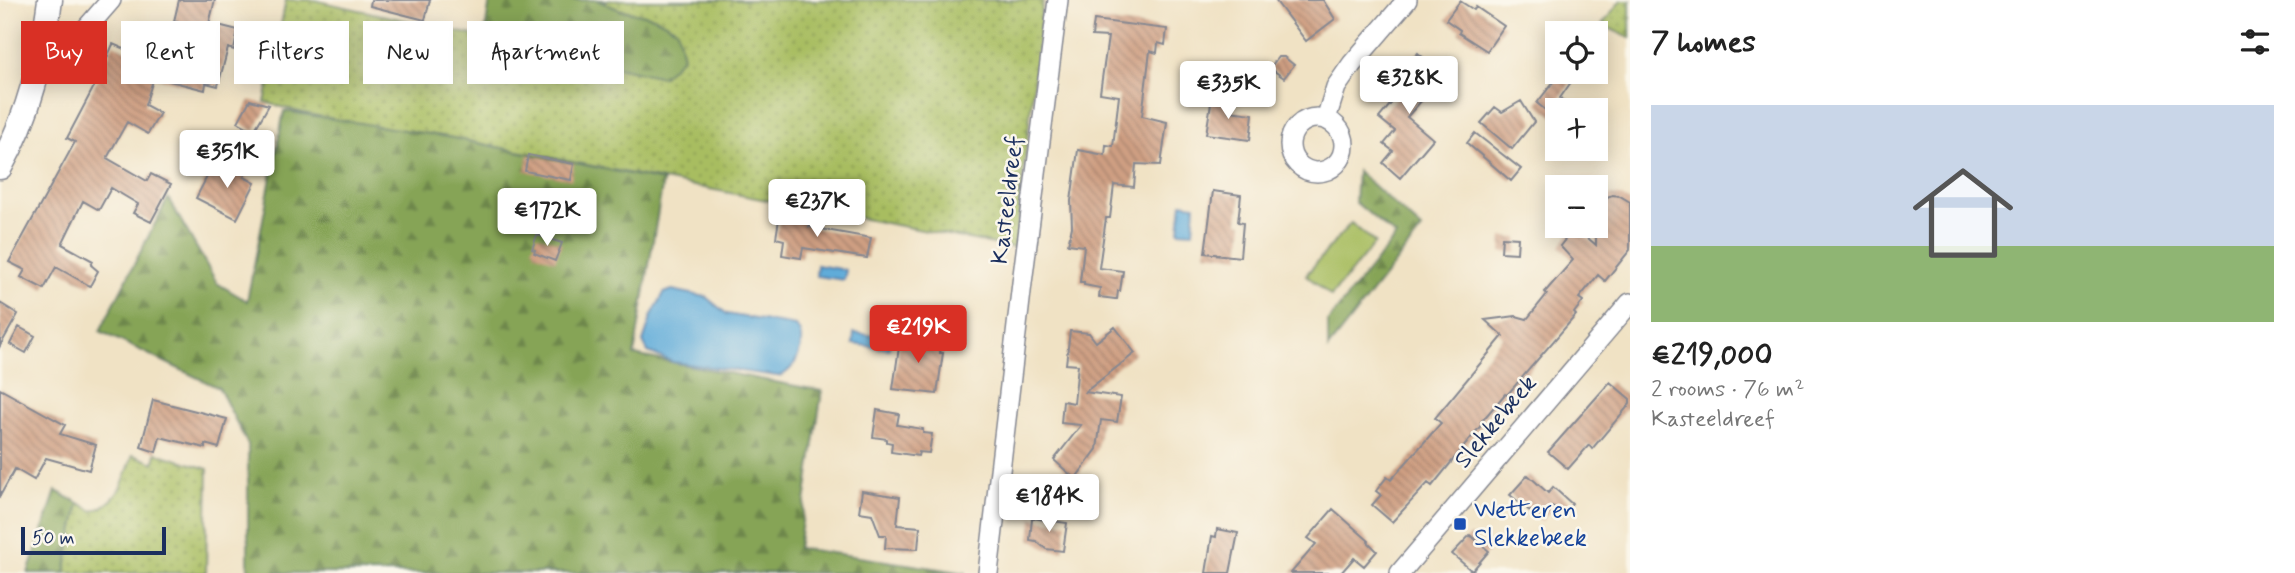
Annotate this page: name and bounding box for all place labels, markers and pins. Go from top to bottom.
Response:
pin: €328K [1360,57,1458,116]
pin: €335K [1179,61,1277,121]
pin: €351K [178,130,276,190]
pin: €237K [768,180,866,239]
pin: €172K [498,188,596,248]
pin: €219K [869,306,967,365]
pin: €184K [1000,475,1098,534]
place label: Wetteren Slekkebeek [1474,495,1587,554]
marker: Wetteren Slekkebeek [1452,516,1468,532]

